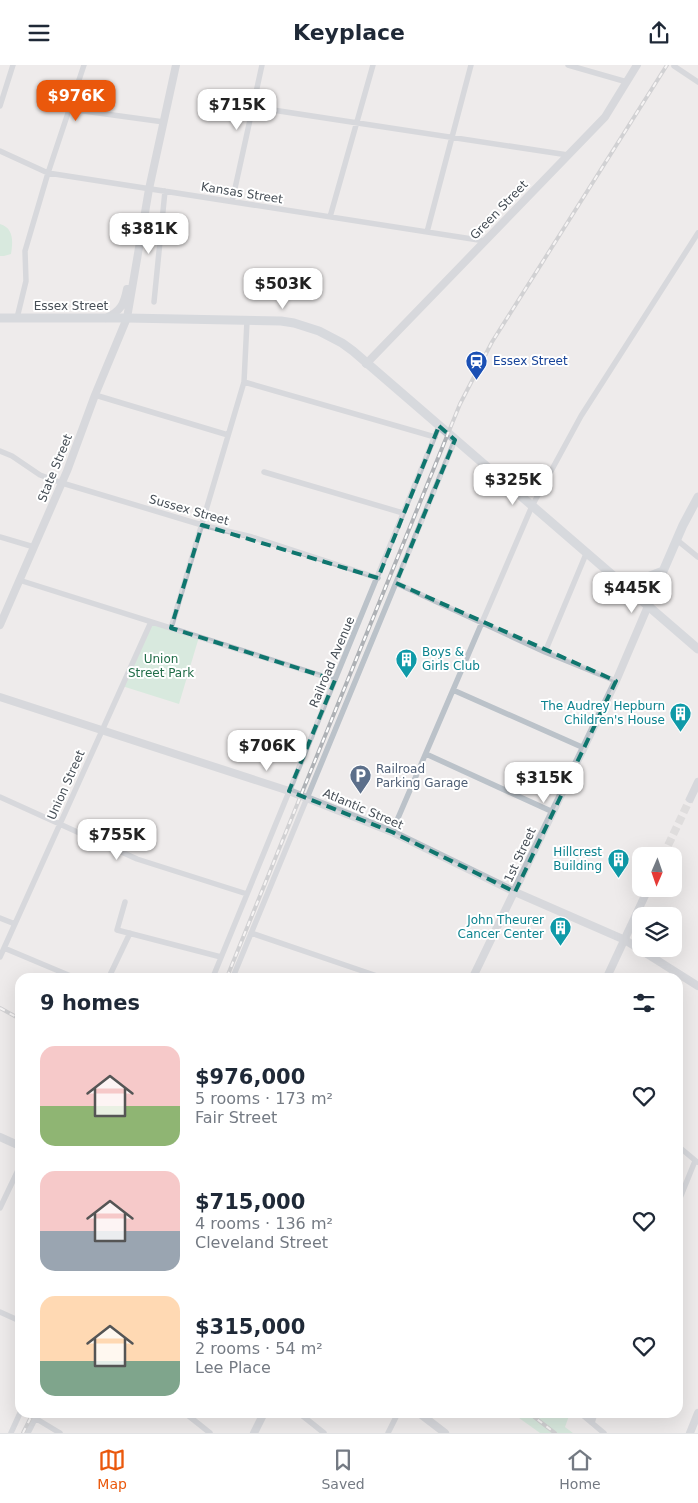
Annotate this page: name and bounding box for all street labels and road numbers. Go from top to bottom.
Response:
street label: Green Street [467,177,531,242]
street label: Kansas Street [200,180,284,206]
street label: Essex Street [34,299,109,313]
street label: State Street [35,432,75,504]
street label: Sussex Street [148,492,231,528]
street label: Railroad Avenue [307,614,357,710]
street label: Union Street [44,748,88,822]
street label: Atlantic Street [321,786,406,832]
street label: 1st Street [501,825,539,885]

